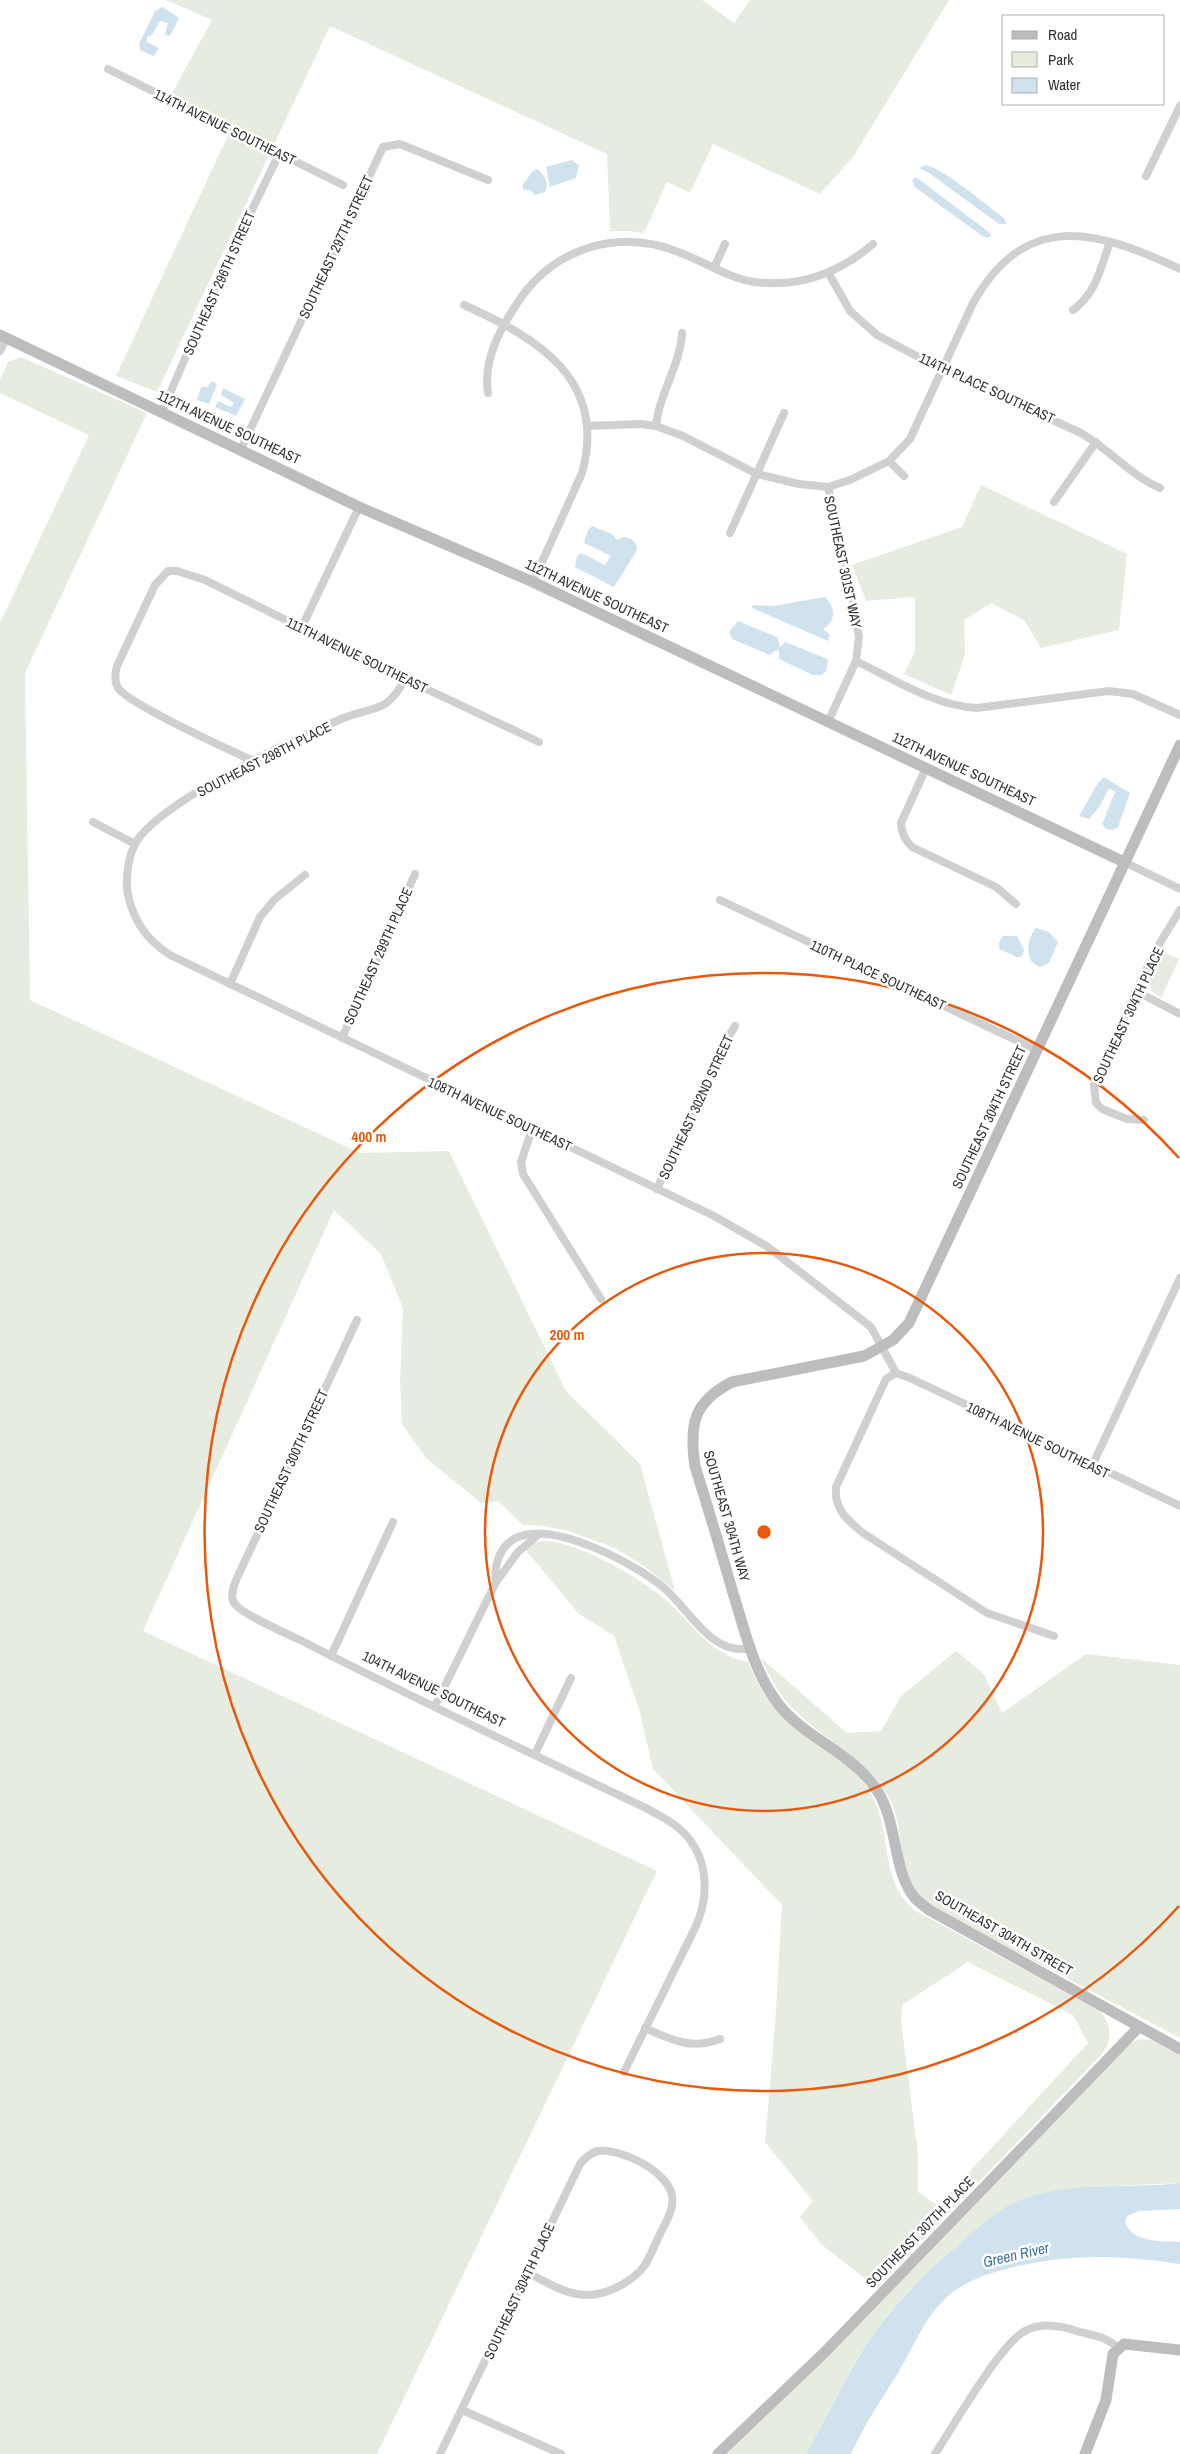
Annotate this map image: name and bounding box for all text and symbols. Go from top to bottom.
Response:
legend [1002,15,1165,105]
text: Road [1048,24,1077,45]
text: Park [1048,49,1074,70]
text: Water [1048,74,1080,95]
street label: 114TH AVENUE SOUTHEAST [151,85,299,169]
street label: SOUTHEAST 297TH STREET [295,172,377,322]
street label: SOUTHEAST 296TH STREET [179,208,259,358]
street label: 114TH PLACE SOUTHEAST [916,349,1058,427]
street label: 112TH AVENUE SOUTHEAST [155,386,303,468]
street label: SOUTHEAST 301ST WAY [820,494,866,630]
street label: 112TH AVENUE SOUTHEAST [523,555,671,637]
street label: 111TH AVENUE SOUTHEAST [283,613,431,697]
street label: SOUTHEAST 298TH PLACE [194,717,334,801]
street label: 112TH AVENUE SOUTHEAST [890,728,1038,810]
street label: SOUTHEAST 299TH PLACE [340,885,416,1027]
street label: 110TH PLACE SOUTHEAST [807,936,949,1014]
street label: SOUTHEAST 304TH PLACE [1088,944,1168,1086]
street label: SOUTHEAST 302ND STREET [655,1032,737,1182]
street label: SOUTHEAST 304TH STREET [948,1042,1030,1192]
street label: 108TH AVENUE SOUTHEAST [425,1073,575,1155]
text: 400 m [352,1126,386,1147]
text: 200 m [550,1324,584,1345]
street label: SOUTHEAST 300TH STREET [250,1386,332,1536]
street label: 108TH AVENUE SOUTHEAST [964,1398,1112,1482]
street label: SOUTHEAST 304TH WAY [700,1448,754,1584]
centre of rings [755,1523,773,1541]
street label: 104TH AVENUE SOUTHEAST [360,1647,508,1731]
street label: SOUTHEAST 304TH STREET [932,1886,1076,1980]
street label: SOUTHEAST 307TH PLACE [862,2172,978,2292]
street label: SOUTHEAST 304TH PLACE [479,2220,559,2362]
water label: Green River [981,2237,1052,2272]

